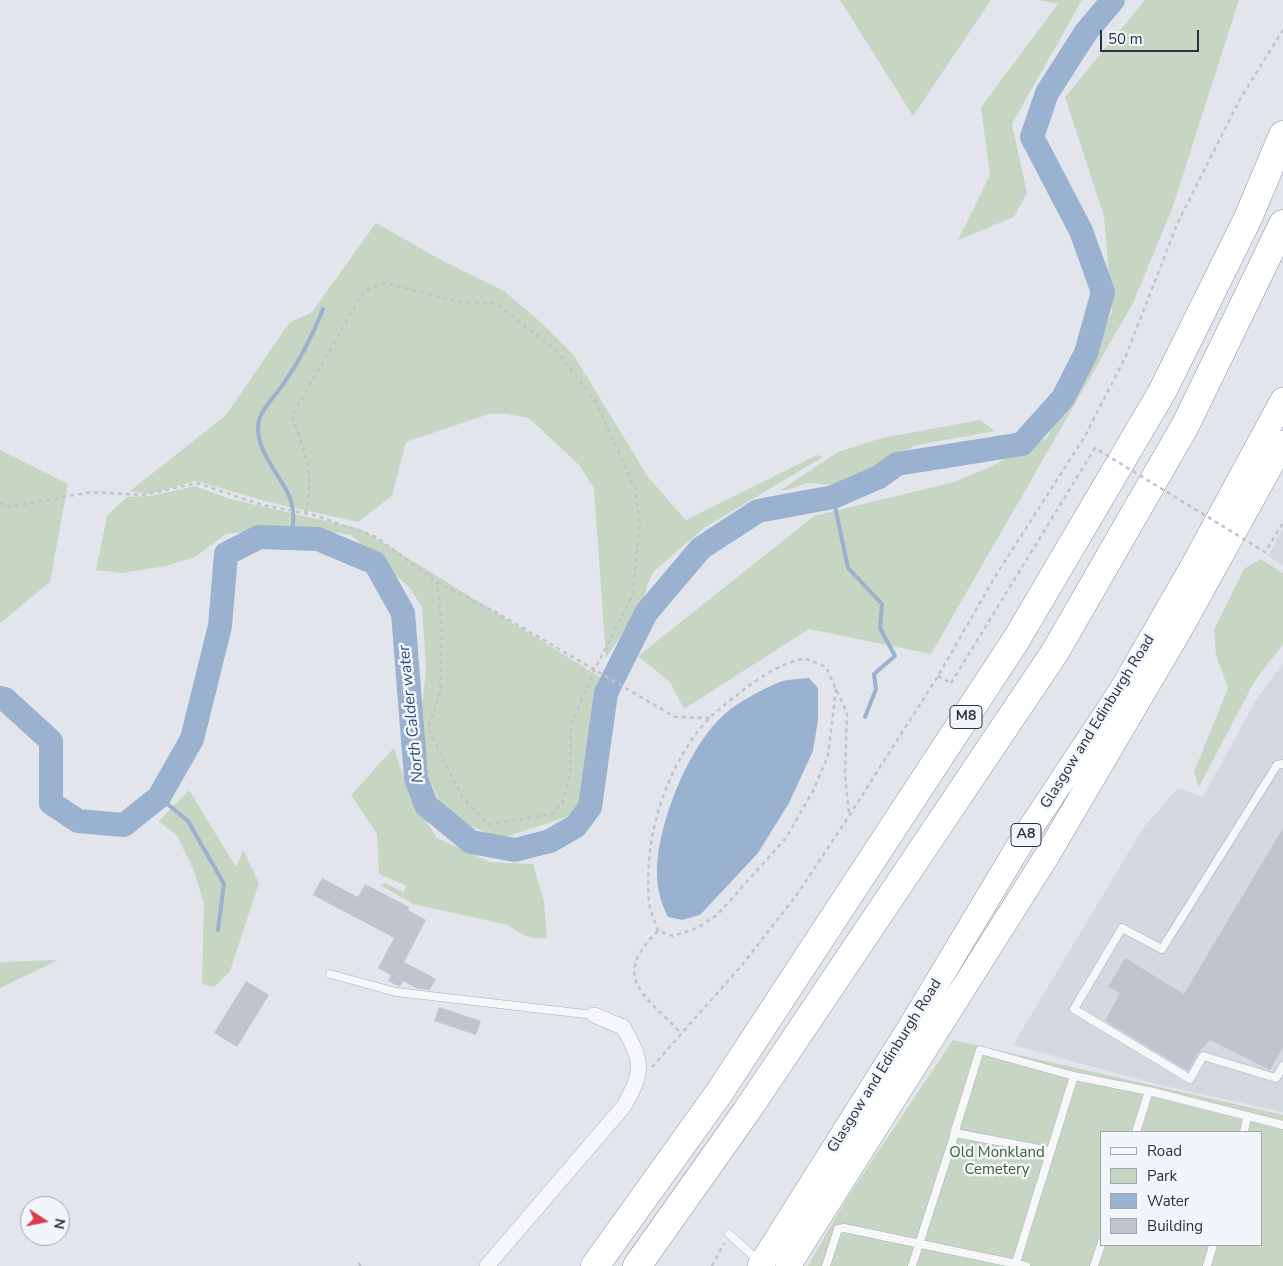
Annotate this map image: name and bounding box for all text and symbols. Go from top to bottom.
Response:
scale bar [1103,20,1202,52]
text: 50 m [1108,29,1143,49]
street label: Glasgow and Edinburgh Road [1037,632,1159,812]
water label: North Calder water [395,644,429,784]
road number: M8 [950,706,982,729]
road number: A8 [1011,824,1041,846]
street label: Glasgow and Edinburgh Road [824,976,946,1156]
legend [1100,1131,1263,1246]
text: Road [1147,1141,1182,1161]
park label: Old Monkland Cemetery [949,1144,1045,1179]
text: Park [1147,1166,1177,1186]
text: Water [1147,1191,1189,1211]
north arrow [20,1196,70,1246]
text: Building [1147,1216,1203,1236]
text: N [49,1217,70,1231]

